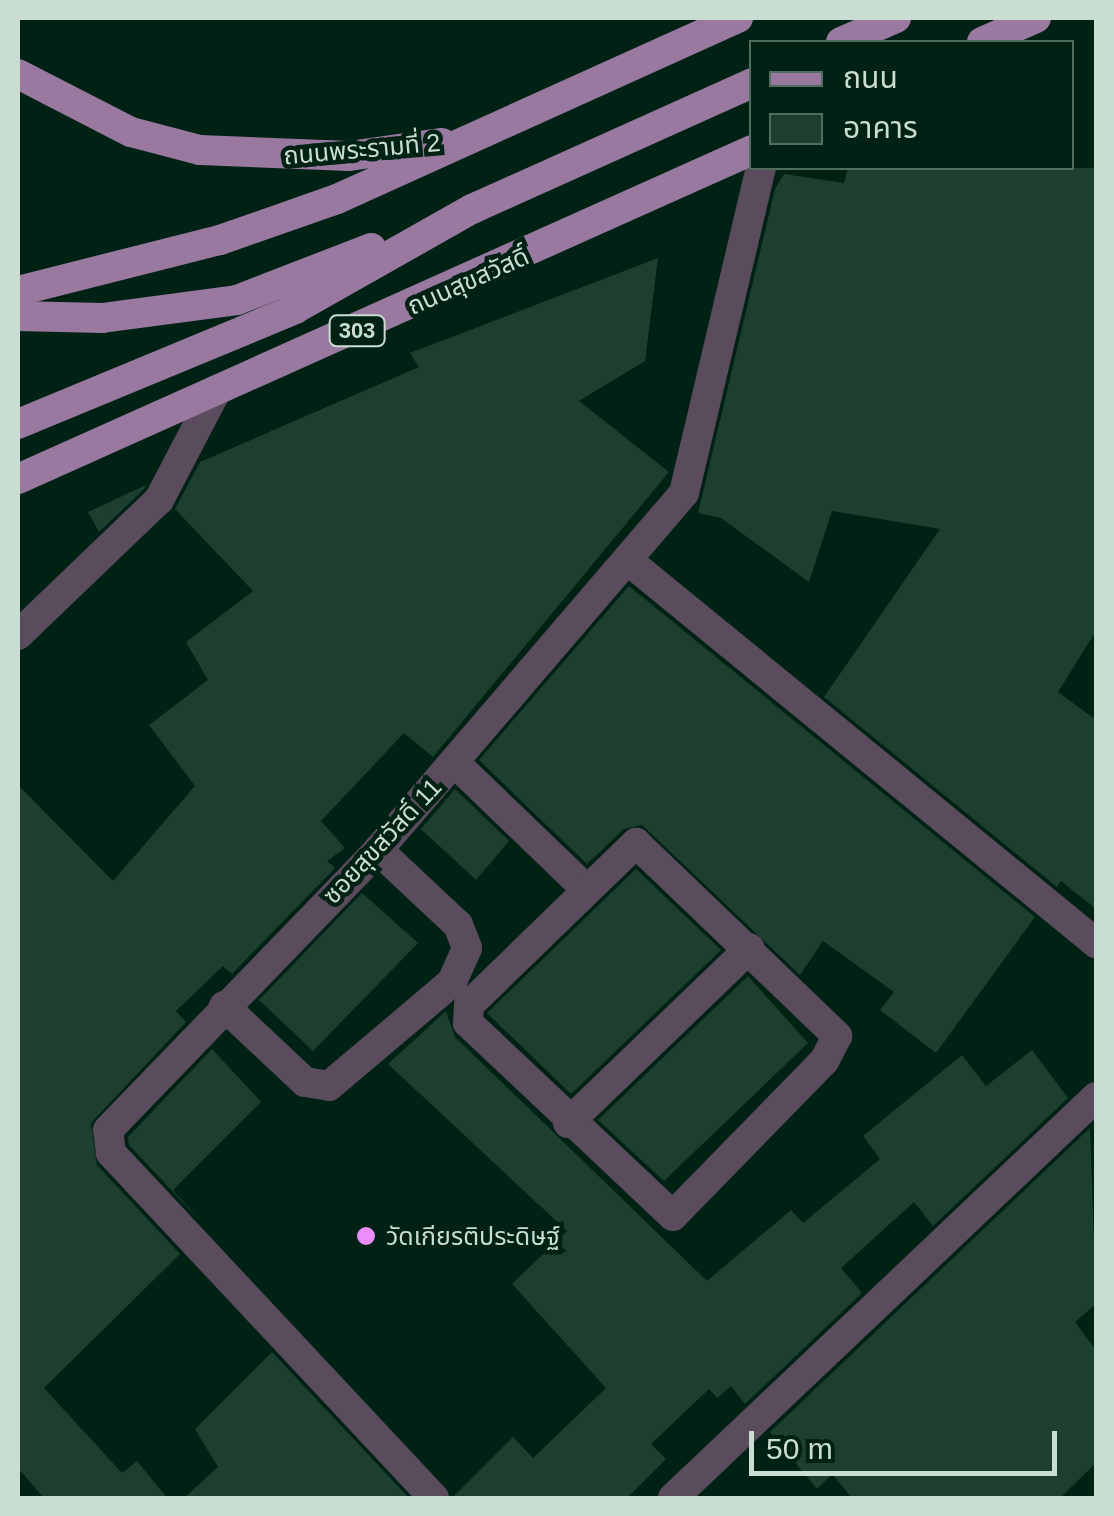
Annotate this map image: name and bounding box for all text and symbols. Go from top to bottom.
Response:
legend [749,40,1074,170]
text: ถนน [843,61,898,94]
text: อาคาร [843,111,918,144]
street label: ถนนพระรามที่ 2 [282,127,442,171]
street label: ถนนสุขสวัสดิ์ [403,241,533,321]
road number: 303 [327,314,387,348]
street label: ซอยสุขสวัสดิ์ 11 [316,772,448,910]
place label: วัดเกียรติประดิษฐ์ [386,1221,560,1251]
marker: วัดเกียรติประดิษฐ์ [355,1225,377,1247]
scale bar [754,1411,1062,1473]
text: 50 m [766,1432,833,1465]

